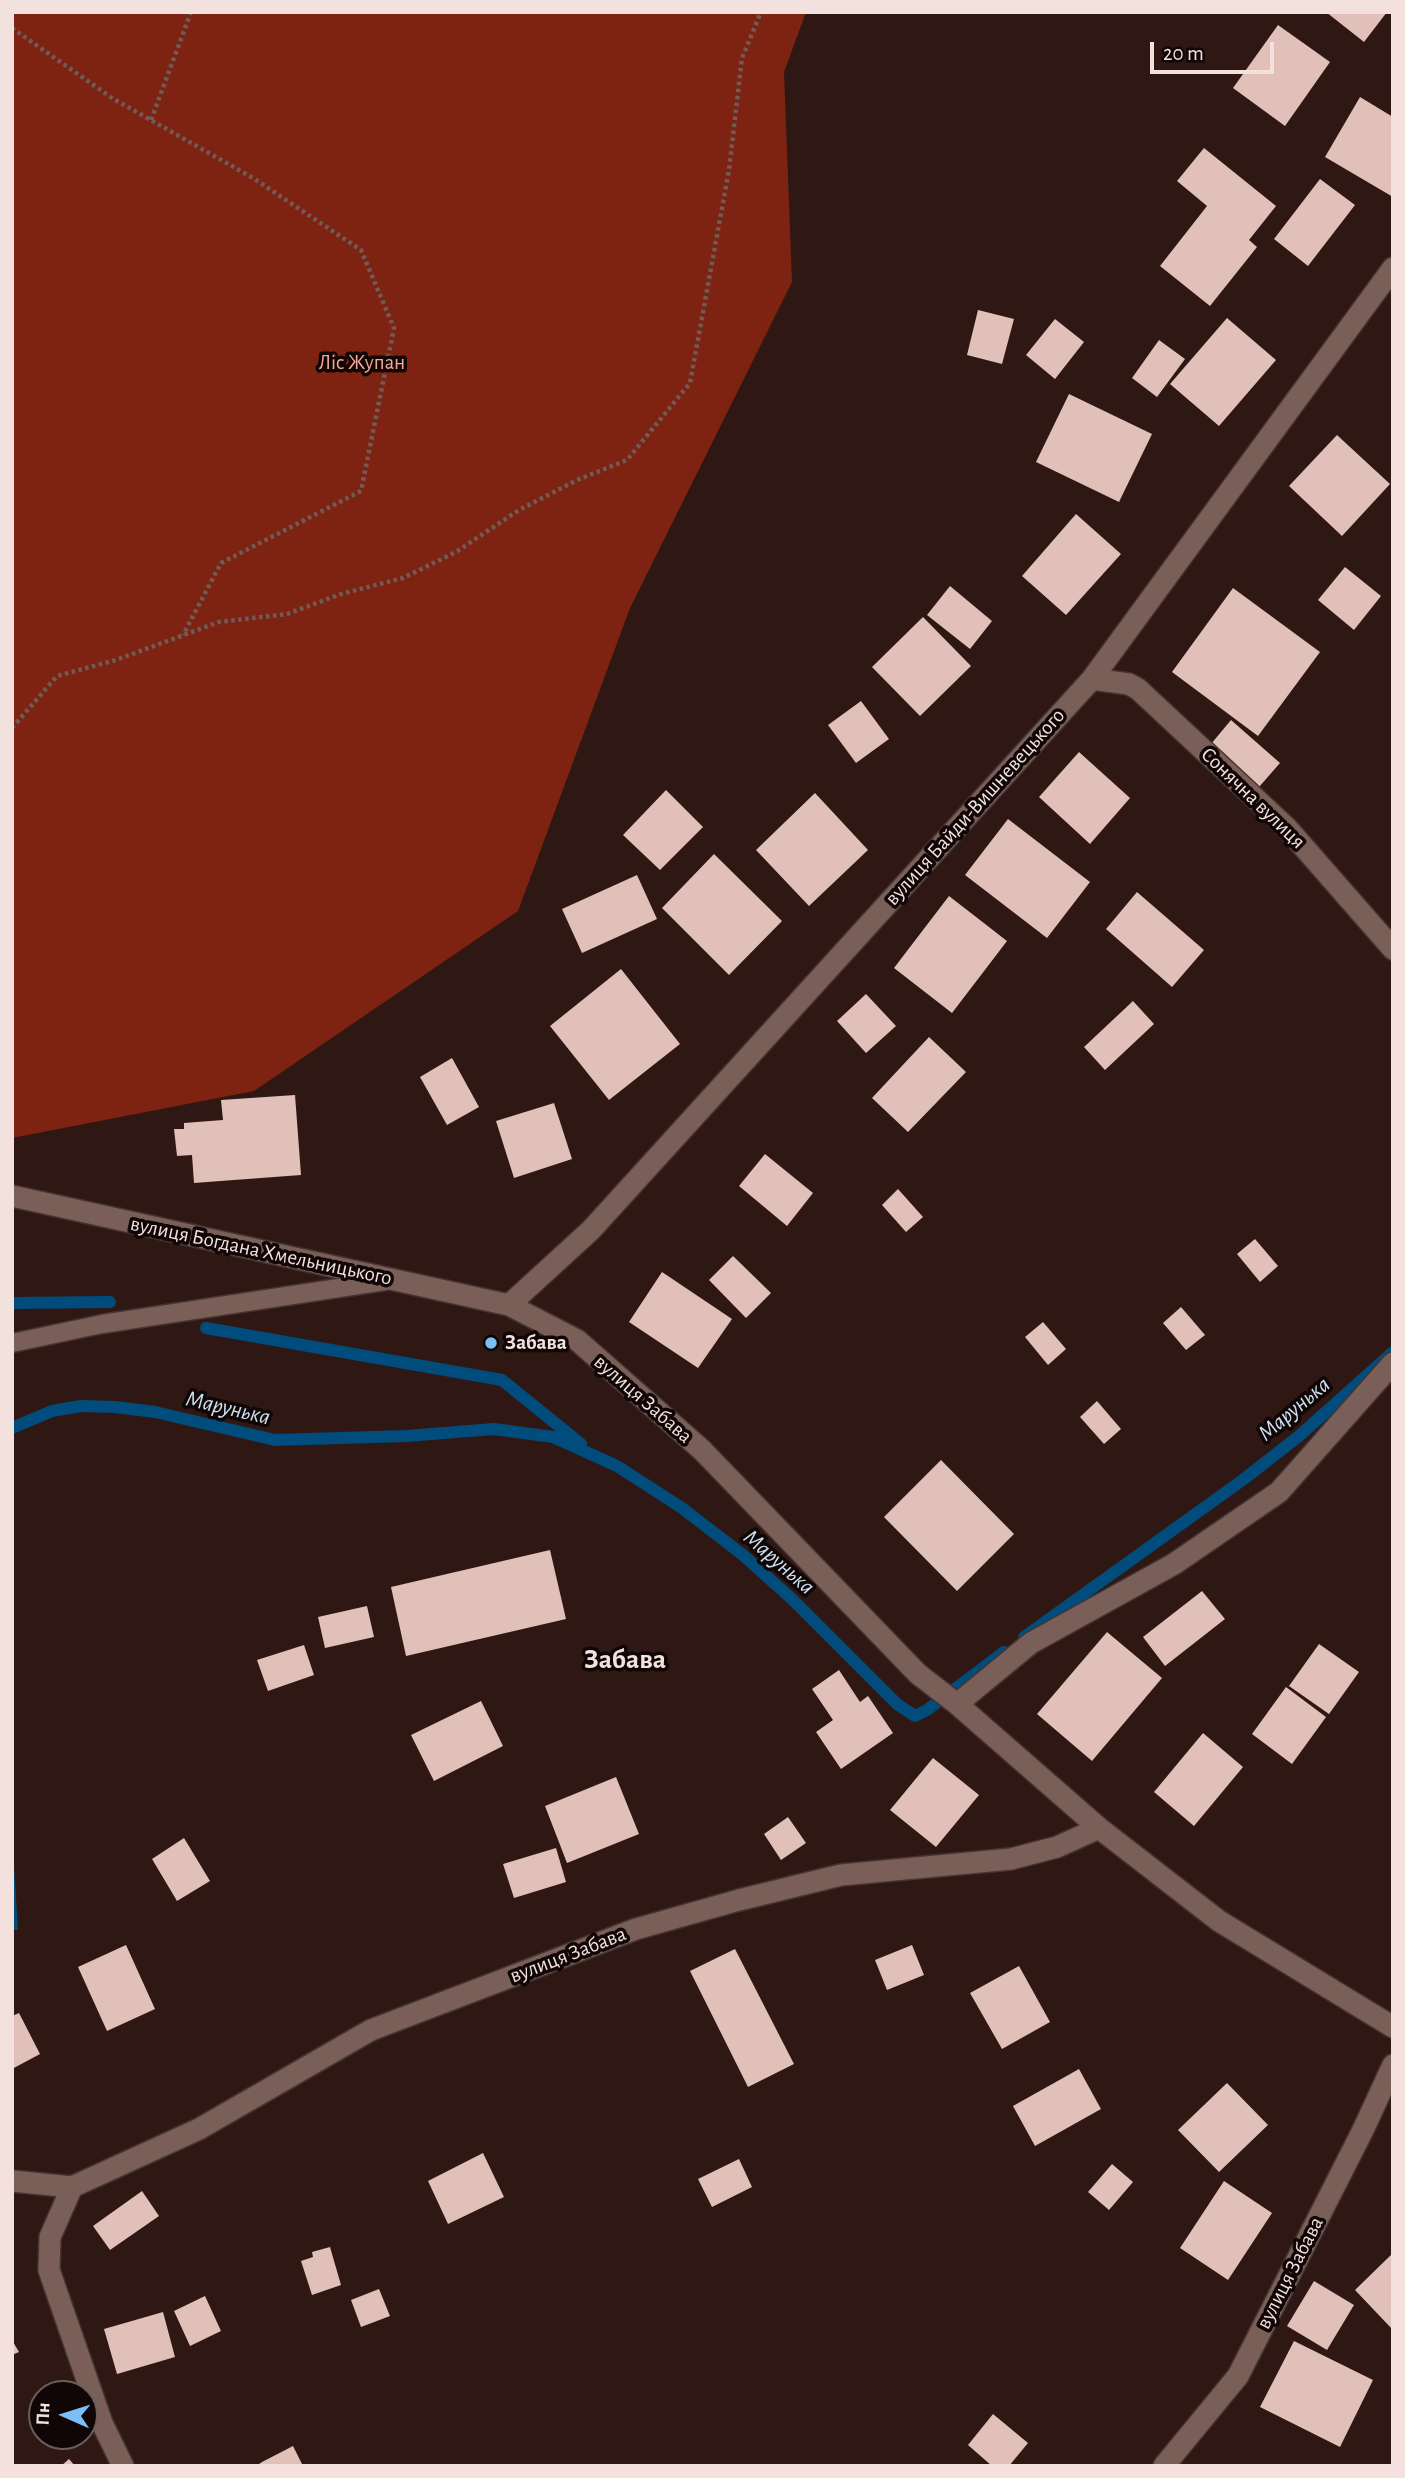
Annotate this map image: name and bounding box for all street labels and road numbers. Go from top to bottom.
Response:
street label: вулиця Байди-Вишневецького [880,703,1070,911]
street label: Сонячна вулиця [1195,742,1311,854]
street label: вулиця Богдана Хмельницького [128,1211,394,1291]
street label: вулиця Забава [589,1349,697,1449]
street label: вулиця Забава [506,1921,630,1989]
street label: вулиця Забава [1251,2213,1329,2333]

